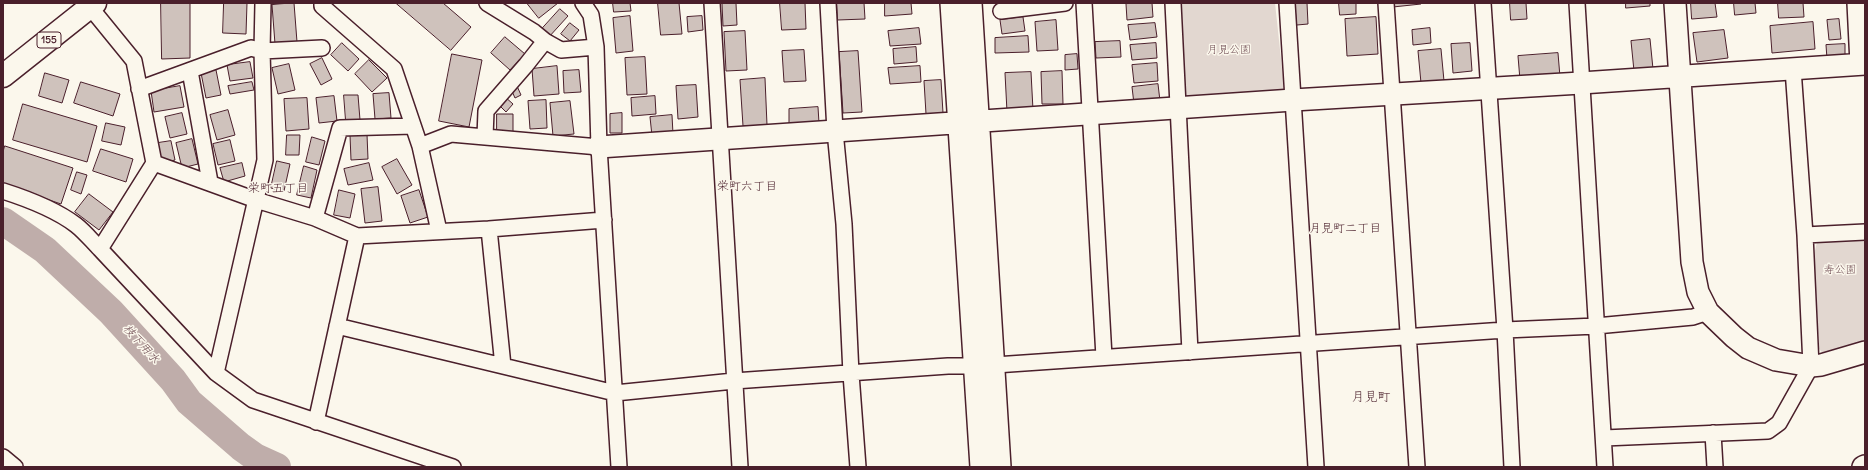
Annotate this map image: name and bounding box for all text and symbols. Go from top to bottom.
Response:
road number: 155 [37,32,61,48]
park label: 月見公園 [1207,43,1251,57]
district label: 栄町六丁目 [717,180,777,194]
district label: 栄町五丁目 [248,182,308,196]
district label: 月見町二丁目 [1309,222,1381,236]
park label: 寿公園 [1824,263,1856,277]
water label: 枝下用水 [120,321,162,367]
district label: 月見町 [1352,389,1390,405]

